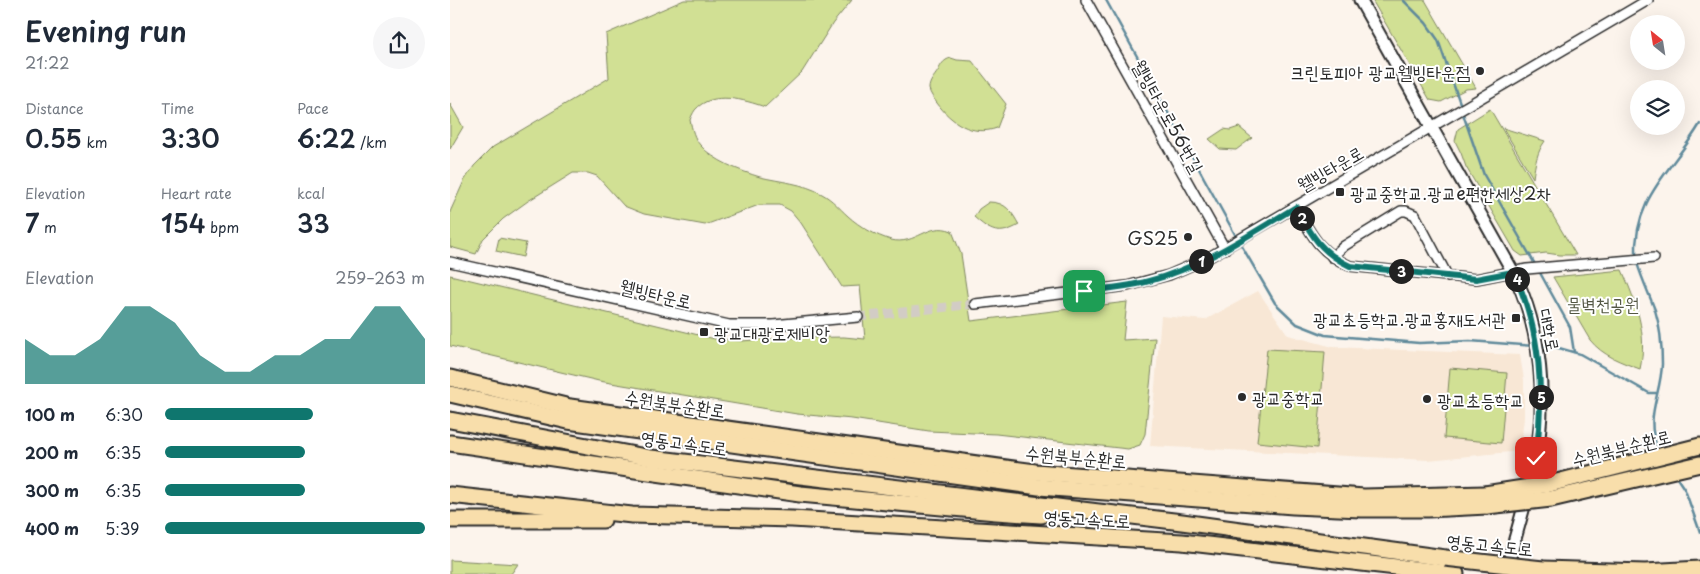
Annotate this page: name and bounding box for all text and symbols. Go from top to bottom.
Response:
text: Evening run [25,9,187,52]
north arrow [1630,15,1685,70]
map controls [1630,15,1685,135]
button: share [373,17,425,69]
text: 21:22 [25,50,70,74]
street label: 웰빙타운로56번길 [1127,55,1211,178]
place label: 크린토피아 광교웰빙타운점 [1290,58,1471,85]
marker: 크린토피아 광교웰빙타운점 [1474,65,1486,77]
button: layers [1630,80,1685,135]
text: Distance [25,98,84,119]
text: Time [161,98,194,119]
text: Pace [297,98,329,119]
text: 0.55 [25,119,82,157]
text: 3:30 [161,119,220,157]
text: 6:22 [297,119,356,157]
text: km [82,132,107,153]
text: /km [356,132,387,153]
street label: 웰빙타운로 [1292,138,1368,198]
place label: 광교중학교.광교e편한세상2차 [1350,179,1551,206]
text: Elevation [25,183,85,204]
text: Heart rate [161,183,232,204]
text: kcal [297,183,325,204]
marker: 광교중학교.광교e편한세상2차 [1334,186,1346,198]
text: 7 [25,204,39,242]
text: 154 [161,204,206,242]
text: 33 [297,204,330,242]
pin: 2 [1290,206,1314,230]
text: 2 [1298,208,1307,229]
text: m [39,217,57,238]
text: bpm [206,217,239,238]
place label: GS25 [1127,224,1178,251]
marker: GS25 [1182,231,1194,243]
pin: 1 [1188,248,1214,274]
text: 1 [1198,251,1205,272]
pin: 3 [1388,258,1414,284]
text: 3 [1397,261,1406,282]
text: Elevation [25,265,94,289]
text: 259–263 m [335,265,425,289]
pin: 4 [1504,266,1530,292]
text: 4 [1513,269,1522,290]
pin [1063,270,1105,312]
street label: 웰빙타운로 [618,272,694,314]
icon: arrive [1070,277,1098,305]
park label: 물벽천공원 [1567,290,1639,317]
place label: 광교초등학교.광교홍재도서관 [1313,305,1506,332]
street label: 대학로 [1532,306,1568,354]
marker: 광교초등학교.광교홍재도서관 [1510,312,1522,324]
place label: 광교대광로제비앙 [714,319,830,346]
marker: 광교대광로제비앙 [698,326,710,338]
street label: 수원북부순환로 [623,383,727,423]
place label: 광교중학교 [1252,384,1324,411]
pin: 5 [1528,384,1554,410]
place label: 광교초등학교 [1437,386,1524,413]
text: 5 [1537,387,1546,408]
marker: 광교중학교 [1236,391,1248,403]
marker: 광교초등학교 [1421,393,1433,405]
text: 100 m [25,402,75,426]
text: 6:30 [105,402,143,426]
street label: 수원북부순환로 [1569,422,1673,472]
street label: 영동고속도로 [639,423,729,461]
pin [1515,437,1557,479]
street label: 수원북부순환로 [1024,438,1128,474]
text: 200 m [25,440,79,464]
text: 6:35 [105,440,141,464]
icon: check [1522,444,1550,472]
text: 300 m [25,478,79,502]
text: 6:35 [105,478,141,502]
street label: 영동고속도로 [1043,502,1131,534]
text: 400 m [25,516,79,540]
text: 5:39 [105,516,139,540]
street label: 영동고속도로 [1445,526,1535,562]

